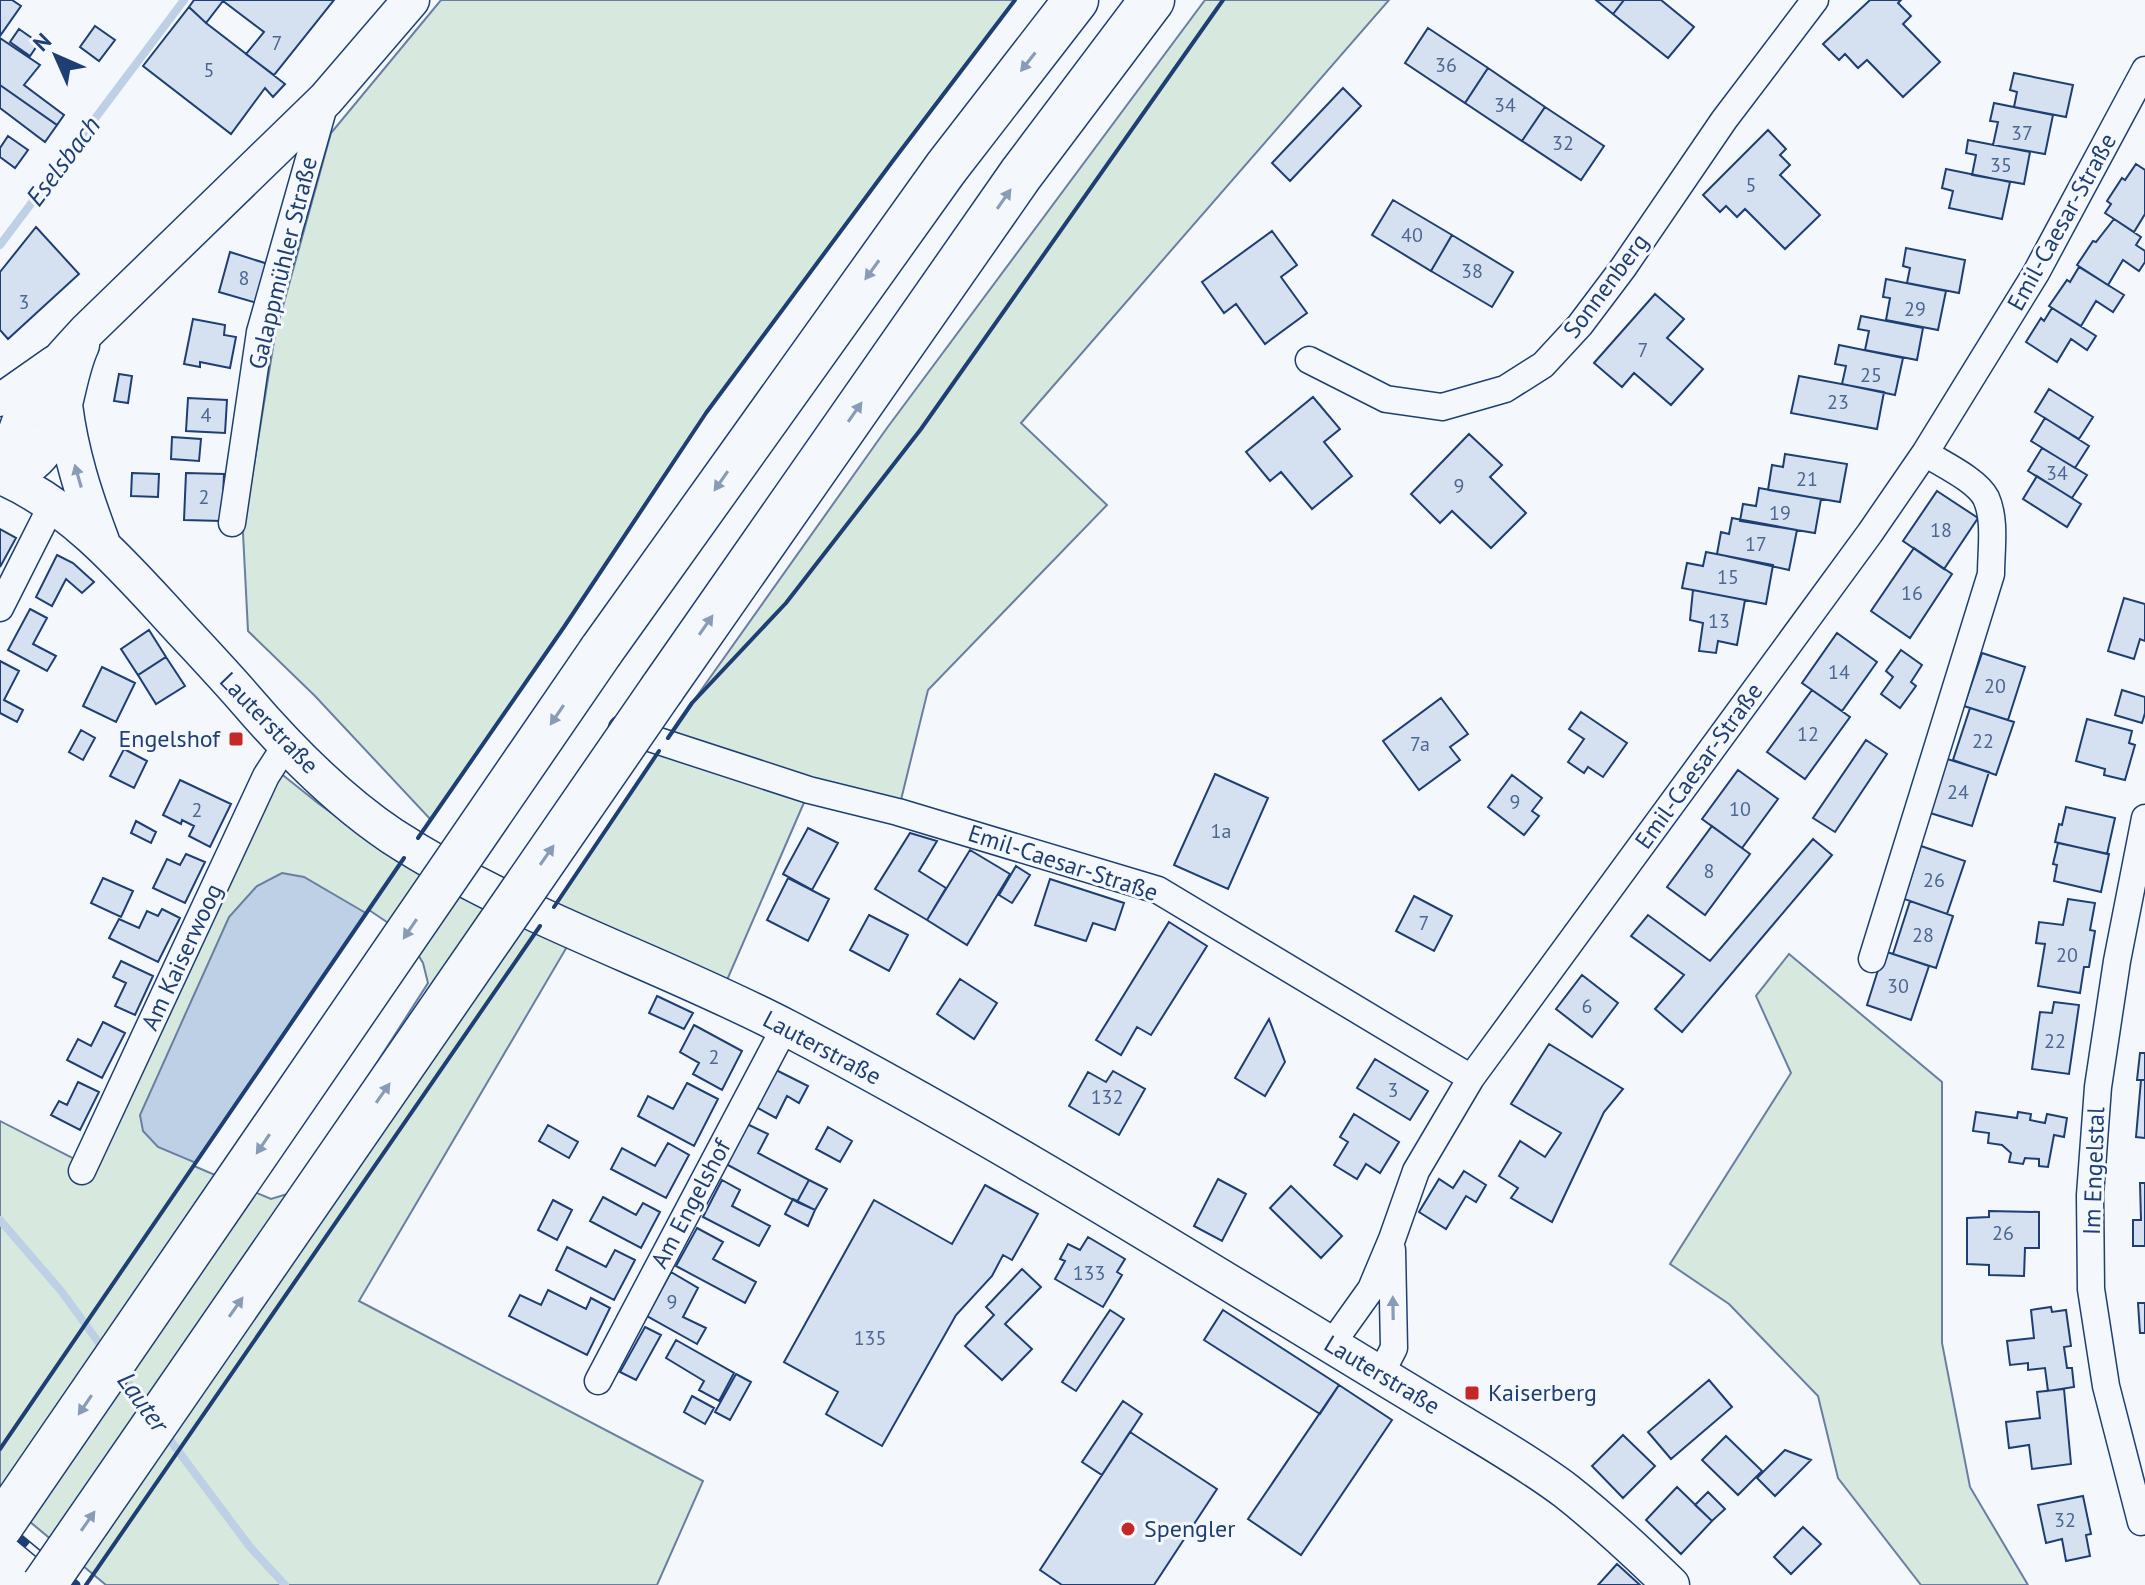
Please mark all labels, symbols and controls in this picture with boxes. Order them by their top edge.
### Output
north arrow [16,16,96,96]
text: N [27,27,57,57]
house number: 7 [272,30,282,56]
one-way arrow [1020,52,1037,72]
house number: 36 [1435,52,1457,78]
house number: 5 [204,57,214,83]
house number: 34 [1494,92,1516,118]
water label: Eselsbach [18,109,107,212]
house number: 37 [2011,120,2033,146]
street label: Emil-Caesar-Straße [2000,128,2123,316]
house number: 32 [1552,130,1574,156]
house number: 35 [1990,152,2012,178]
street label: Galappmühler Straße [241,153,324,372]
house number: 5 [1746,172,1756,198]
one-way arrow [996,188,1011,209]
house number: 40 [1401,222,1423,248]
street label: Sonnenberg [1556,227,1655,344]
house number: 38 [1461,258,1483,284]
one-way arrow [865,259,880,280]
house number: 8 [239,265,249,291]
house number: 3 [19,289,29,315]
house number: 29 [1904,296,1926,322]
house number: 7 [1638,337,1648,363]
house number: 25 [1860,362,1882,388]
house number: 23 [1827,389,1849,415]
one-way arrow [847,401,862,422]
house number: 4 [201,402,212,428]
house number: 34 [2046,460,2068,486]
one-way arrow [71,464,84,488]
house number: 21 [1796,466,1818,492]
one-way arrow [714,471,729,492]
house number: 9 [1454,473,1464,499]
house number: 2 [199,484,209,510]
house number: 19 [1769,500,1791,526]
house number: 18 [1930,517,1952,543]
house number: 17 [1745,531,1767,557]
house number: 15 [1717,564,1739,590]
house number: 16 [1901,580,1923,606]
house number: 13 [1708,608,1730,634]
one-way arrow [698,614,713,635]
house number: 14 [1828,659,1850,685]
street label: Lauterstraße [213,665,326,780]
house number: 20 [1984,673,2006,699]
street label: Emil-Caesar-Straße [1628,677,1769,855]
one-way arrow [550,704,565,726]
house number: 12 [1797,721,1819,747]
place label: Engelshof [118,723,221,754]
house number: 22 [1972,728,1994,754]
marker: Engelshof [227,730,245,748]
house number: 7a [1410,731,1430,757]
house number: 24 [1947,779,1969,805]
house number: 9 [1510,789,1520,815]
house number: 10 [1729,796,1751,822]
house number: 2 [192,797,202,823]
street label: Emil-Caesar-Straße [964,817,1162,908]
house number: 1a [1211,818,1231,844]
one-way arrow [539,845,554,866]
house number: 8 [1704,858,1714,884]
house number: 26 [1923,867,1945,893]
street label: Am Kaiserwoog [134,878,229,1035]
house number: 7 [1419,910,1429,936]
one-way arrow [403,919,418,940]
house number: 28 [1912,922,1934,948]
house number: 20 [2056,942,2078,968]
house number: 30 [1887,973,1909,999]
house number: 6 [1582,993,1592,1019]
street label: Lauterstraße [758,1003,887,1092]
house number: 22 [2044,1028,2066,1054]
house number: 2 [709,1044,719,1070]
house number: 3 [1388,1077,1398,1103]
one-way arrow [375,1082,390,1103]
house number: 132 [1091,1084,1123,1110]
street label: Im Engelstal [2076,1106,2111,1236]
one-way arrow [256,1133,271,1154]
street label: Am Engelshof [644,1133,738,1274]
house number: 26 [1992,1220,2014,1246]
house number: 133 [1073,1260,1105,1286]
house number: 9 [667,1289,677,1315]
one-way arrow [1387,1295,1400,1320]
one-way arrow [228,1296,243,1317]
house number: 135 [854,1325,886,1351]
street label: Lauterstraße [1319,1328,1446,1421]
water label: Lauter [110,1365,177,1440]
place label: Kaiserberg [1488,1377,1597,1408]
marker: Kaiserberg [1463,1384,1481,1402]
one-way arrow [77,1394,92,1415]
house number: 32 [2054,1507,2076,1533]
one-way arrow [80,1510,95,1531]
place label: Spengler [1144,1513,1235,1544]
marker: Spengler [1119,1520,1137,1538]

